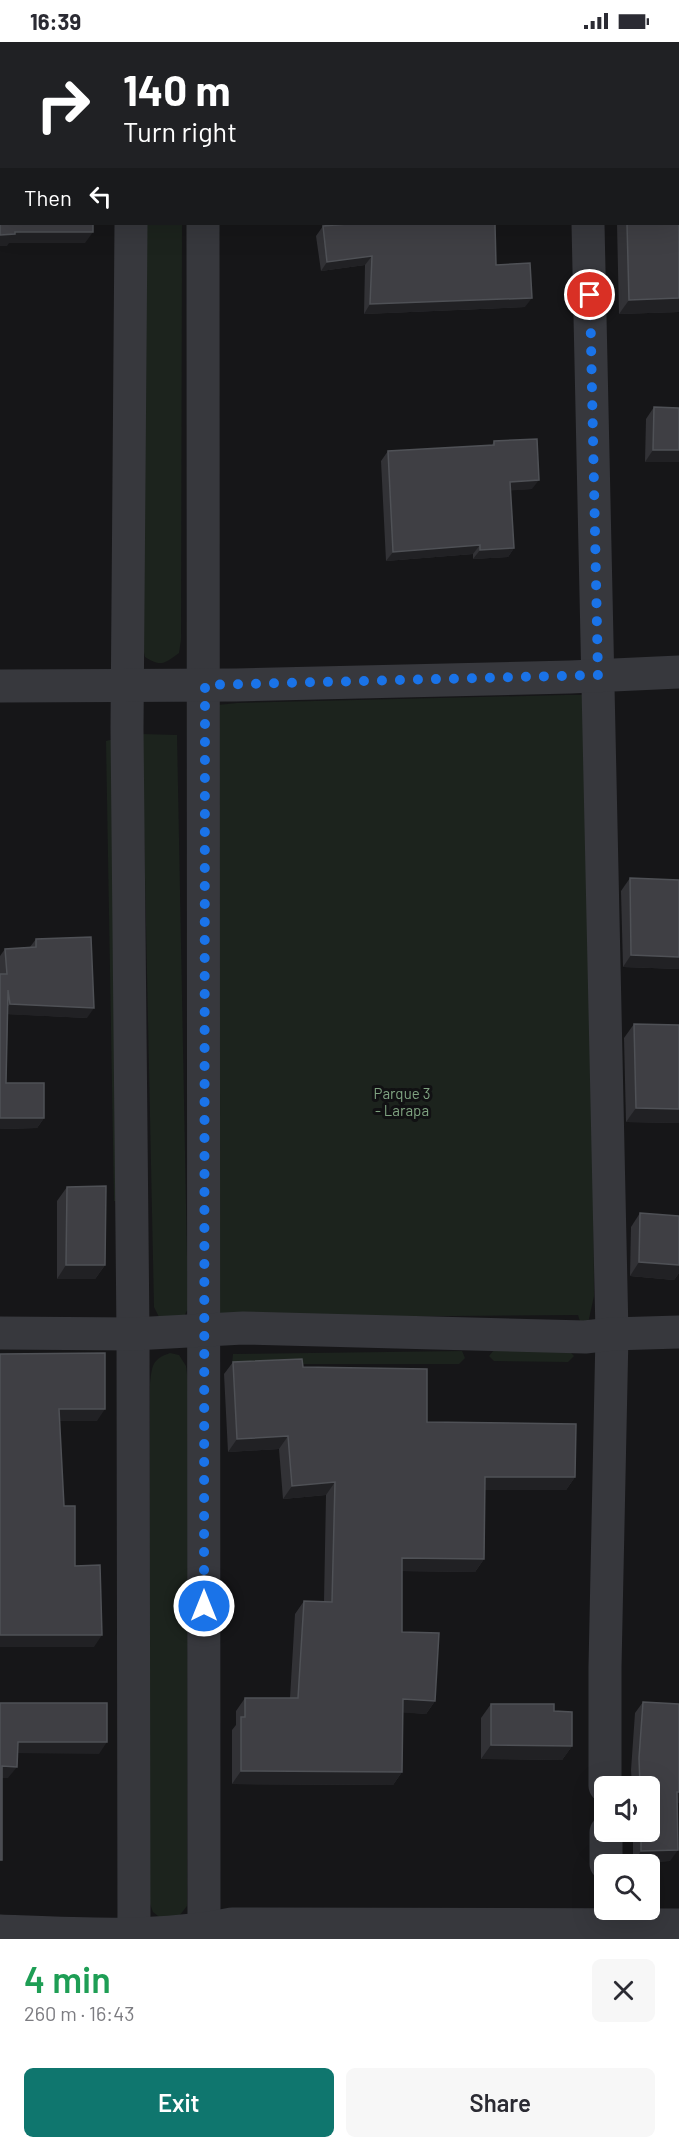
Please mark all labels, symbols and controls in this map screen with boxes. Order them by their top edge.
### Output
text: 16:39 [30,8,81,34]
text: 140 m [123,64,231,114]
icon: right [24,66,102,144]
text: Turn right [123,115,237,147]
icon: left [84,180,117,213]
text: Then [24,184,72,210]
pin [564,269,615,320]
icon: arrive [573,278,606,311]
park label: Parque 3 - Larapa [374,1084,430,1119]
position arrow [172,1574,236,1638]
map controls [594,1776,660,1920]
button: sound [594,1776,660,1842]
button: search [594,1854,660,1920]
text: 4 min [24,1957,111,2000]
button: close [592,1959,655,2022]
text: 260 m · 16:43 [24,2001,134,2025]
button: Exit [24,2068,334,2137]
button: Share [346,2068,655,2137]

